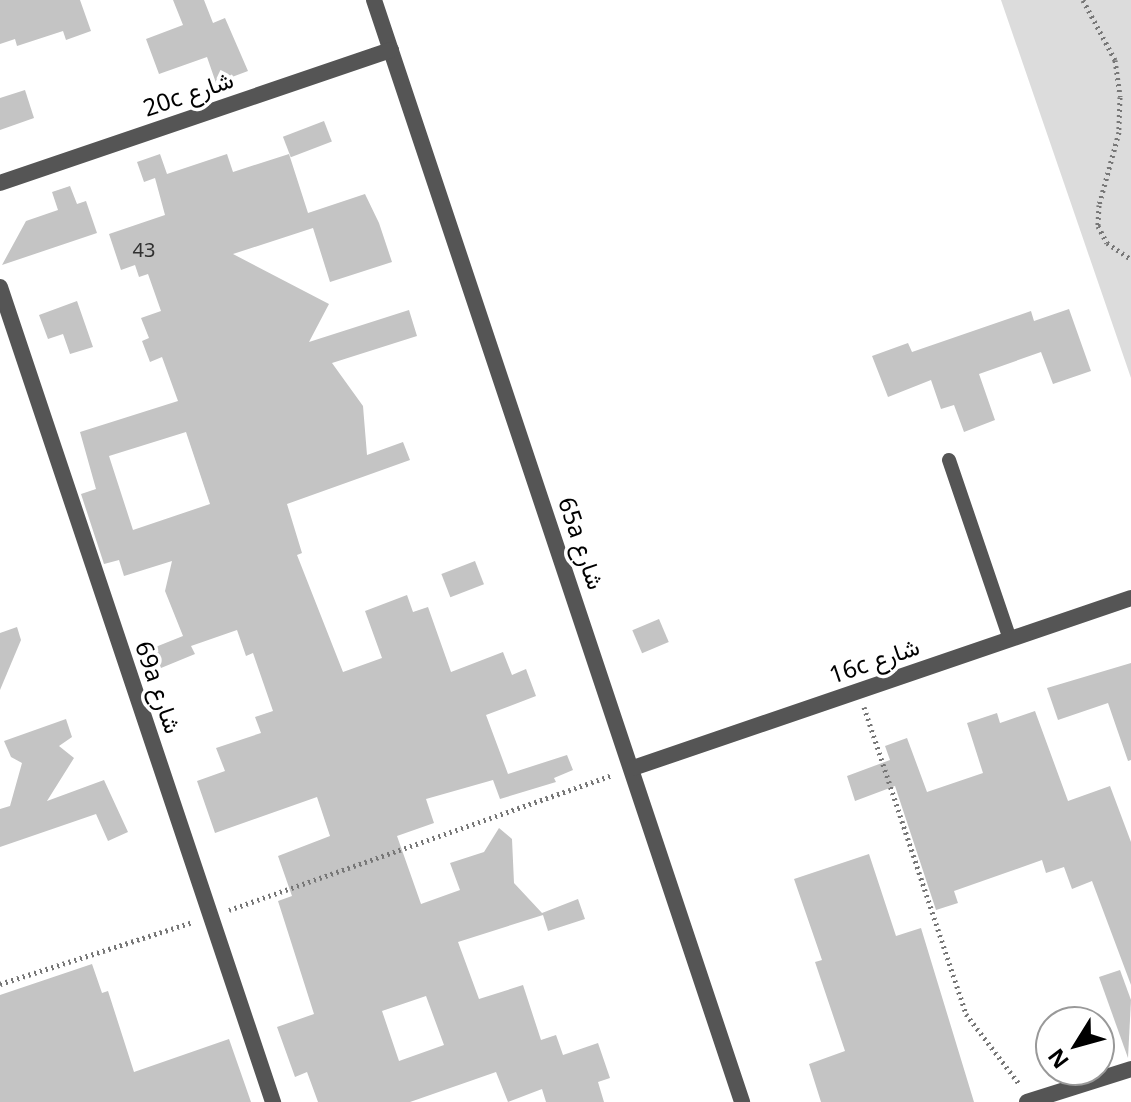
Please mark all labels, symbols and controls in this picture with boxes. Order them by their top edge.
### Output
street label: 20c شارع [139,64,237,122]
house number: 43 [133,237,155,261]
street label: 65a شارع [553,493,611,593]
street label: 16c شارع [825,631,923,689]
street label: 69a شارع [130,637,188,737]
north arrow [1035,1006,1115,1086]
text: N [1040,1043,1075,1075]

